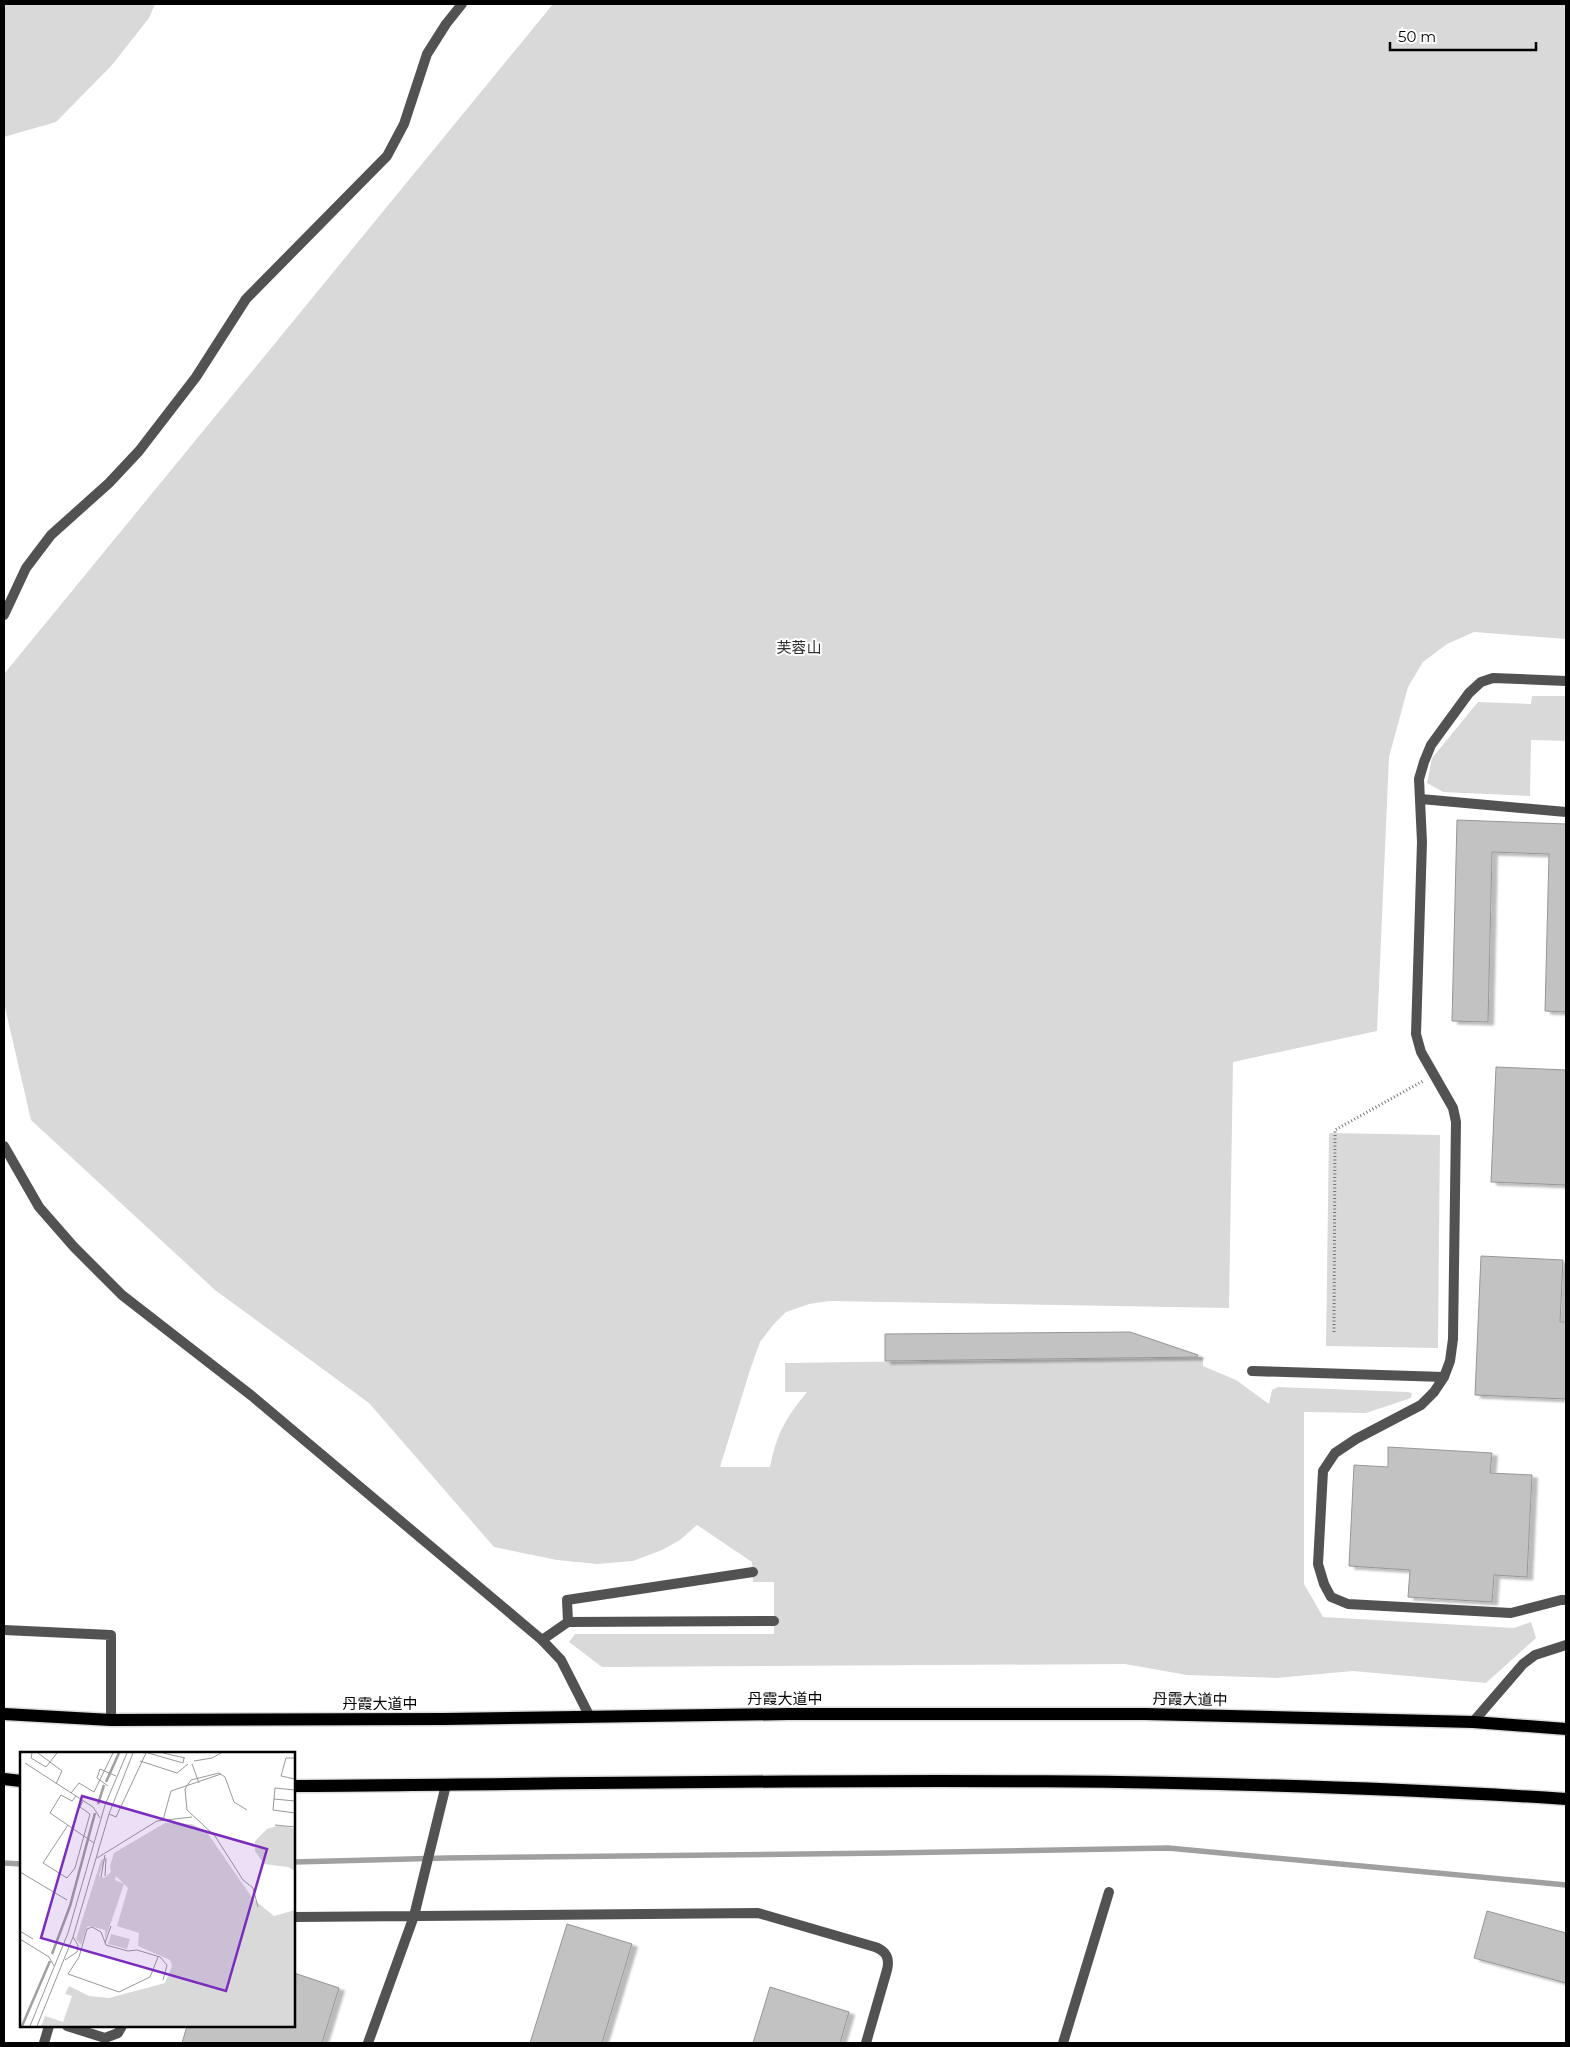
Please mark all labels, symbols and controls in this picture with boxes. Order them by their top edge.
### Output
scale bar [1390,20,1536,52]
text: 50 m [1398,27,1436,46]
park label: 芙蓉山 [776,638,822,657]
street label: 丹霞大道中 [747,1689,823,1708]
street label: 丹霞大道中 [1152,1689,1228,1709]
street label: 丹霞大道中 [342,1694,418,1713]
inset map [20,1752,295,2027]

